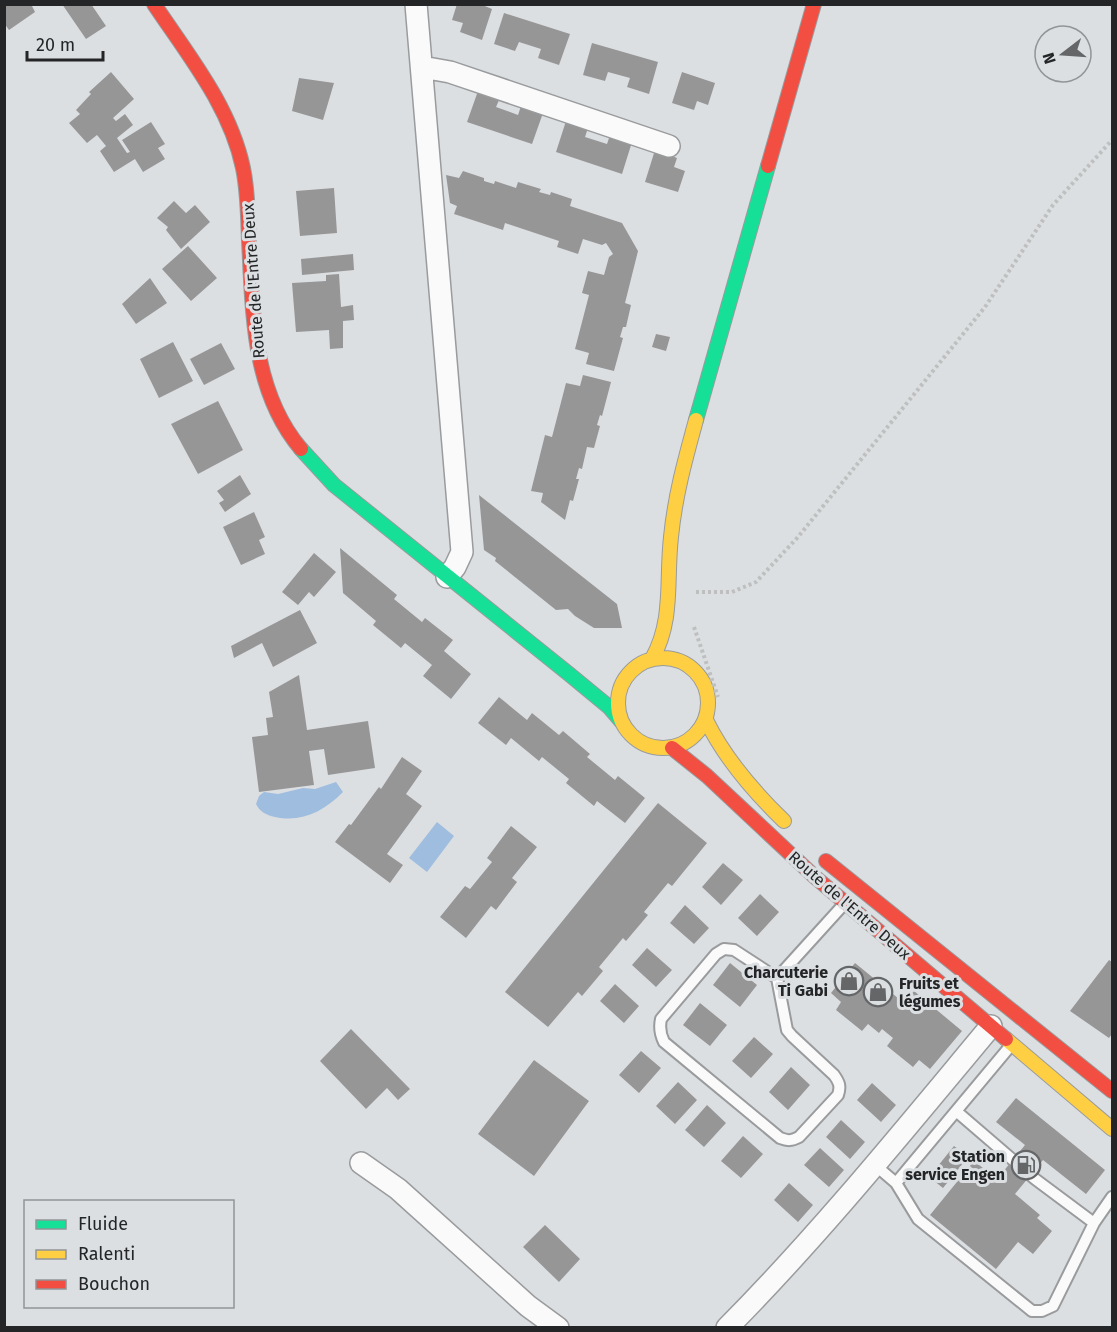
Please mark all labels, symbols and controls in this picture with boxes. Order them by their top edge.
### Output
scale bar [27,24,104,62]
north arrow [1033,24,1093,84]
text: 20 m [36,34,75,56]
text: N [1038,50,1060,66]
street label: Route de l'Entre Deux [239,203,268,359]
street label: Route de l'Entre Deux [785,847,915,964]
place label: Charcuterie Ti Gabi [744,963,828,1000]
shop icon: Charcuterie Ti Gabi [833,965,865,997]
place label: Fruits et légumes [899,974,961,1011]
shop icon: Fruits et légumes [862,976,894,1008]
place label: Station service Engen [905,1147,1005,1184]
fuel station icon: Station service Engen [1010,1149,1042,1181]
legend [24,1200,234,1308]
text: Fluide [78,1213,128,1235]
text: Ralenti [78,1243,135,1265]
text: Bouchon [78,1273,150,1295]

